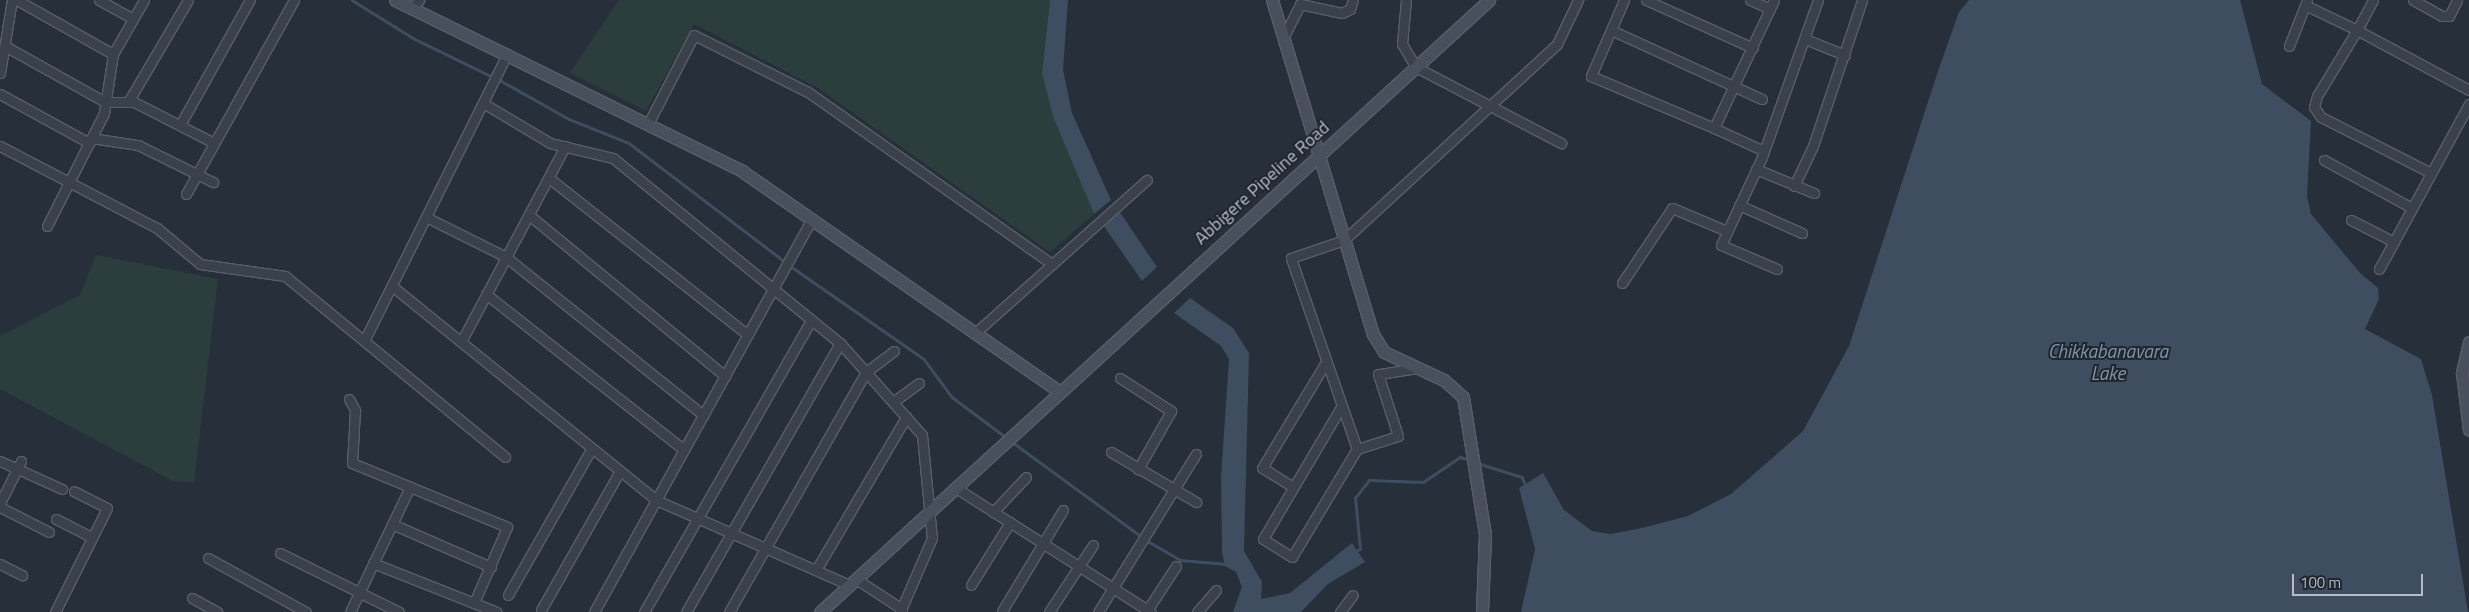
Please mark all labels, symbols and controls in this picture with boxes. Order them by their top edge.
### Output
street label: Abbigere Pipeline Road [1190,117,1334,249]
water label: Chikkabanavara Lake [2048,340,2168,384]
scale bar [2294,564,2425,596]
text: 100 m [2300,571,2341,594]

